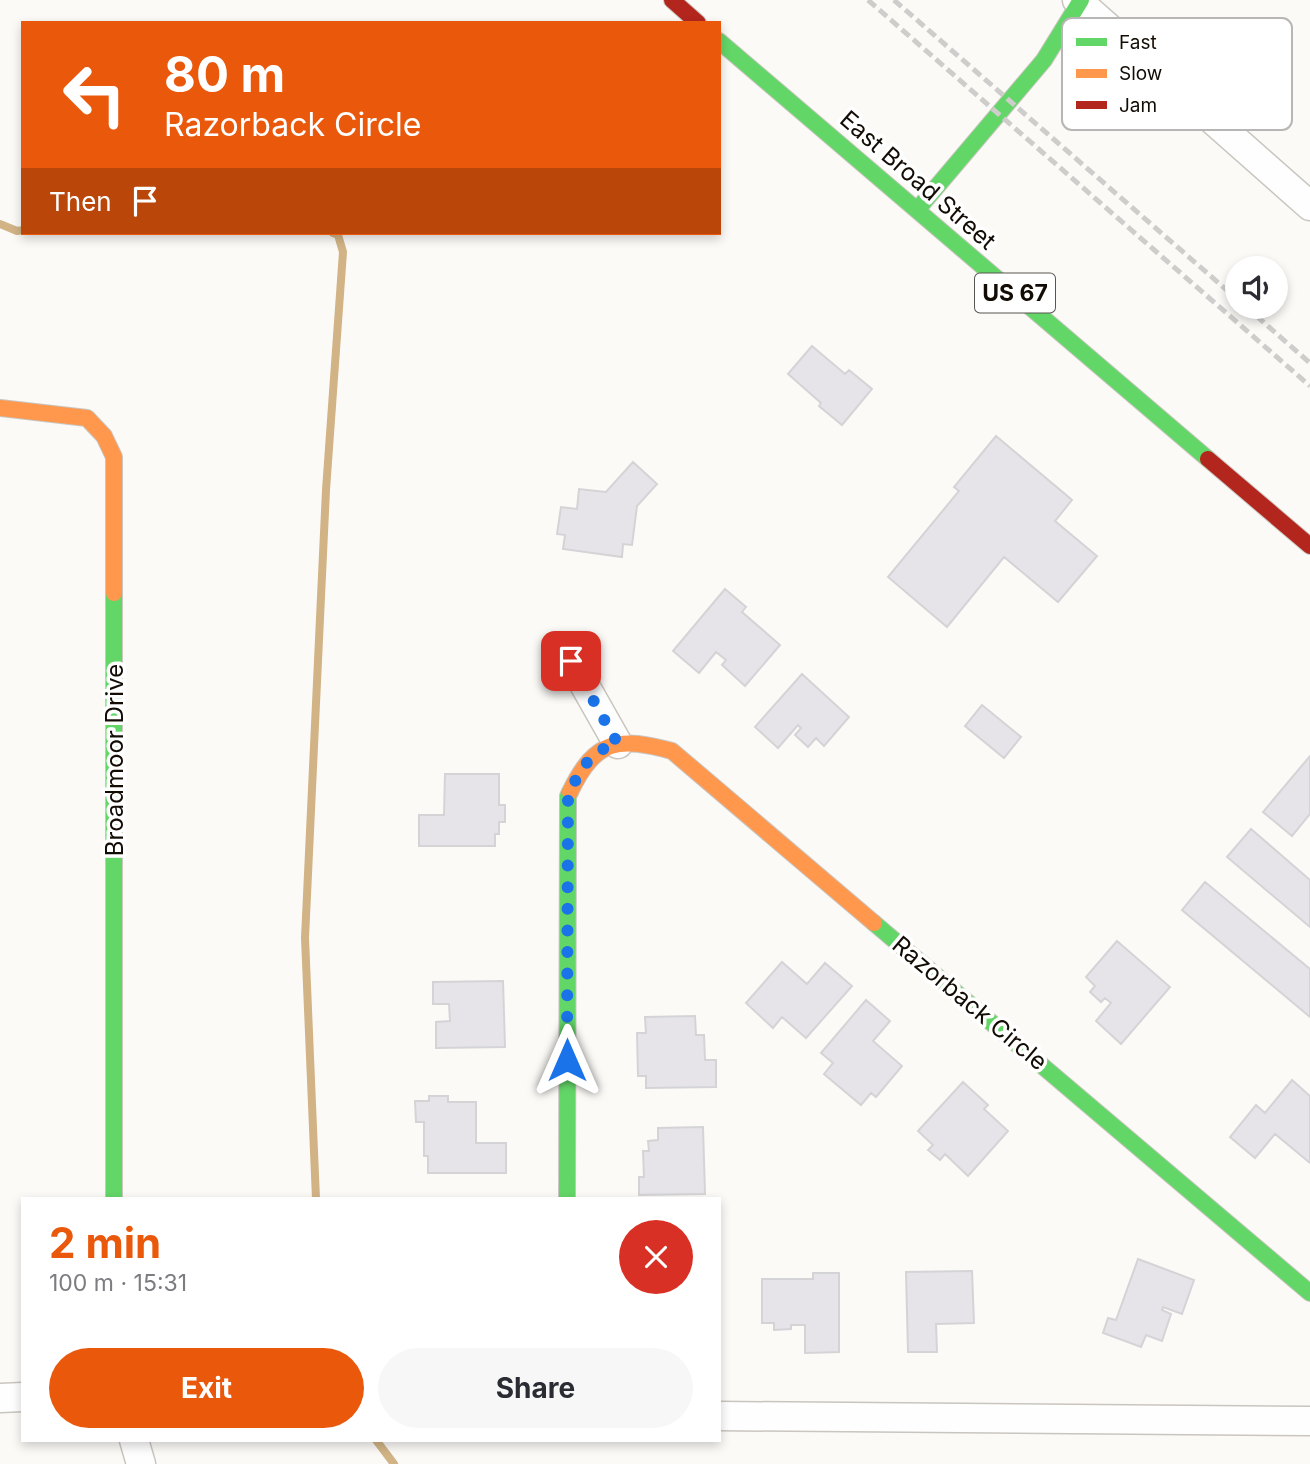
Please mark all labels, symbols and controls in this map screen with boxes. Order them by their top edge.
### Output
legend [1062,18,1292,130]
text: Fast [1119,31,1157,54]
text: 80 m [164,45,285,104]
icon: left [49,49,140,140]
text: Slow [1119,62,1162,85]
text: Jam [1119,94,1157,117]
text: Razorback Circle [164,105,421,144]
street label: East Broad Street [834,105,1002,256]
icon: arrive [126,182,164,220]
text: Then [49,186,112,217]
map controls [1225,256,1288,319]
button: sound [1225,256,1288,319]
road number: US 67 [975,274,1055,312]
pin [541,631,601,691]
icon: arrive [552,642,590,680]
street label: Broadmoor Drive [100,664,129,856]
street label: Razorback Circle [887,930,1053,1076]
position arrow [530,1023,604,1097]
text: 2 min [49,1217,161,1268]
button: close [619,1220,693,1294]
text: 100 m · 15:31 [49,1269,187,1297]
button: Exit [49,1348,364,1428]
button: Share [378,1348,693,1428]

